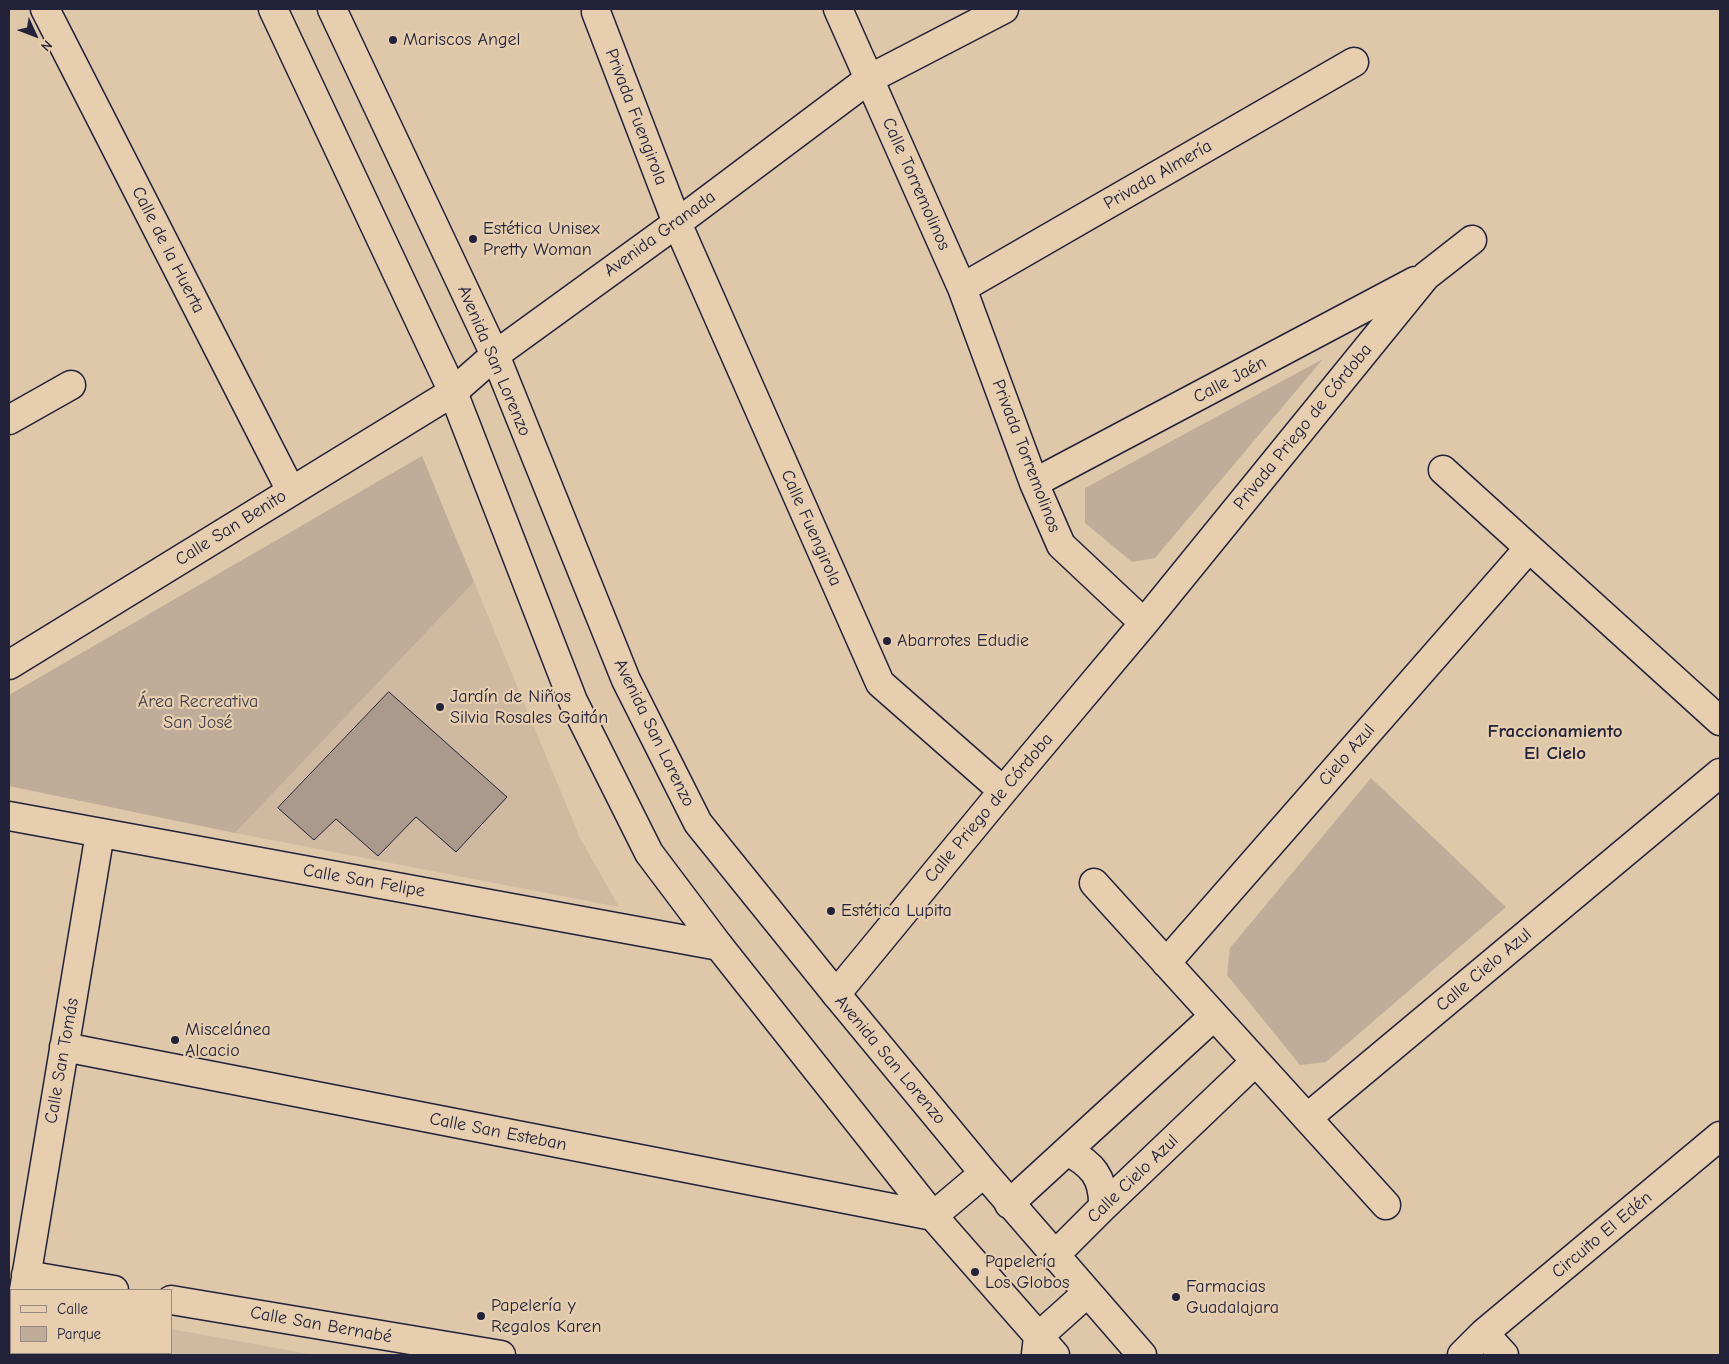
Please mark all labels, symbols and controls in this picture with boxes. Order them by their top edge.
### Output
north arrow [10,10,60,60]
place label: Mariscos Angel [403,29,521,51]
marker: Mariscos Angel [387,34,399,46]
text: N [37,36,56,55]
street label: Privada Fuengirola [600,46,672,188]
street label: Calle Torremolinos [877,114,955,254]
street label: Privada Almería [1100,135,1216,215]
street label: Calle de la Huerta [127,183,209,317]
street label: Avenida Granada [600,186,720,282]
place label: Estética Unisex Pretty Woman [483,218,600,260]
marker: Estética Unisex Pretty Woman [467,233,479,245]
street label: Avenida San Lorenzo [452,282,536,440]
street label: Privada Priego de Córdoba [1229,339,1377,515]
street label: Calle Jaén [1190,352,1270,408]
street label: Privada Torremolinos [987,376,1065,536]
street label: Calle Fuengirola [776,466,846,590]
street label: Calle San Benito [172,485,290,571]
place label: Abarrotes Edudie [897,630,1029,652]
marker: Abarrotes Edudie [881,635,893,647]
street label: Avenida San Lorenzo [609,656,699,810]
place label: Jardín de Niños Silvia Rosales Gaitán [450,686,608,729]
park label: Área Recreativa San José [138,691,258,734]
marker: Jardín de Niños Silvia Rosales Gaitán [434,701,446,713]
street label: Cielo Azul [1314,720,1380,790]
district label: Fraccionamiento El Cielo [1487,721,1623,765]
street label: Calle Priego de Córdoba [920,729,1058,887]
street label: Calle San Felipe [301,860,427,902]
place label: Estética Lupita [841,900,952,922]
marker: Estética Lupita [825,905,837,917]
street label: Calle Cielo Azul [1432,924,1536,1016]
street label: Avenida San Lorenzo [830,991,950,1129]
street label: Calle San Tomás [40,996,84,1126]
place label: Miscelánea Alcacio [185,1019,271,1062]
marker: Miscelánea Alcacio [169,1034,181,1046]
street label: Calle San Esteban [428,1108,568,1156]
street label: Calle Cielo Azul [1083,1130,1183,1228]
street label: Circuito El Edén [1548,1187,1656,1283]
place label: Papelería Los Globos [985,1251,1069,1294]
marker: Papelería Los Globos [969,1266,981,1278]
place label: Farmacias Guadalajara [1186,1276,1279,1318]
legend [10,1289,172,1354]
marker: Farmacias Guadalajara [1170,1291,1182,1303]
place label: Papelería y Regalos Karen [491,1295,601,1338]
text: Calle [57,1300,88,1318]
street label: Calle San Bernabé [248,1302,394,1348]
marker: Papelería y Regalos Karen [475,1310,487,1322]
text: Parque [57,1325,101,1343]

